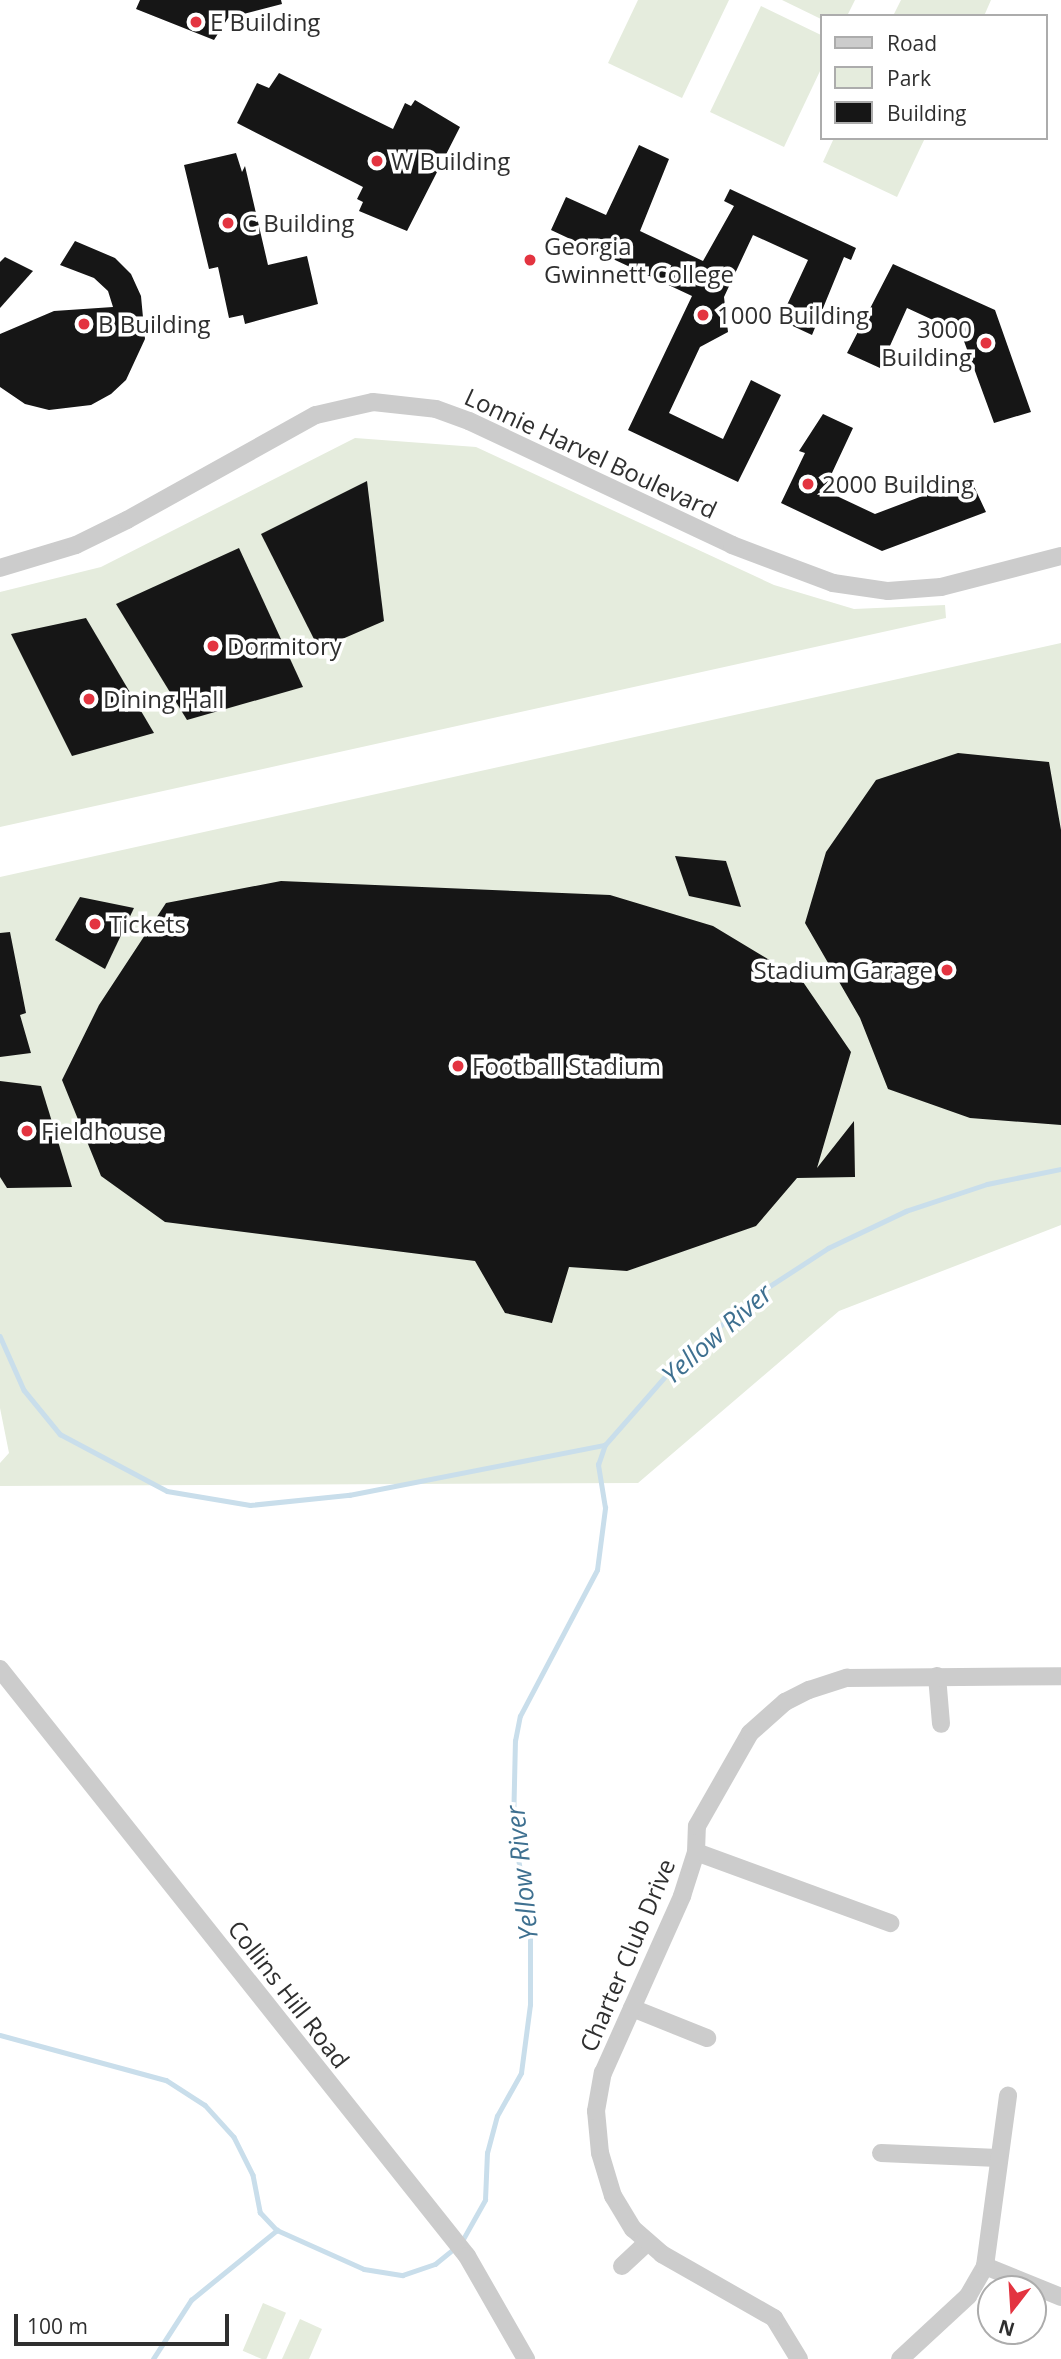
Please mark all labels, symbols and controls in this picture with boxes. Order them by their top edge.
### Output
place label: E Building [210,8,320,36]
marker: E Building [188,14,204,30]
legend [820,14,1047,140]
text: Road [887,29,937,57]
text: Park [887,64,931,92]
text: Building [887,99,966,127]
place label: W Building [391,147,510,175]
marker: W Building [369,153,385,169]
place label: C Building [242,209,354,237]
marker: C Building [220,215,236,231]
place label: Georgia Gwinnett College [544,232,734,288]
marker: Georgia Gwinnett College [522,252,538,268]
place label: 1000 Building [717,301,869,329]
marker: 1000 Building [695,307,711,323]
place label: B Building [98,310,211,338]
place label: 3000 Building [881,315,972,371]
marker: B Building [76,316,92,332]
marker: 3000 Building [978,335,994,351]
street label: Lonnie Harvel Boulevard [460,382,722,524]
place label: 2000 Building [822,470,974,498]
marker: 2000 Building [800,476,816,492]
place label: Dormitory [227,632,342,660]
marker: Dormitory [205,638,221,654]
place label: Dining Hall [103,685,224,713]
marker: Dining Hall [81,691,97,707]
place label: Tickets [109,910,186,938]
marker: Tickets [87,916,103,932]
place label: Stadium Garage [754,956,933,984]
marker: Stadium Garage [939,962,955,978]
place label: Football Stadium [472,1052,661,1080]
marker: Football Stadium [450,1058,466,1074]
place label: Fieldhouse [41,1117,162,1145]
marker: Fieldhouse [19,1123,35,1139]
water label: Yellow River [656,1278,778,1390]
water label: Yellow River [499,1804,545,1942]
street label: Charter Club Drive [573,1854,681,2056]
street label: Collins Hill Road [222,1914,356,2074]
north arrow [977,2275,1047,2345]
scale bar [18,2300,233,2344]
text: 100 m [27,2312,88,2340]
text: N [995,2313,1018,2343]

